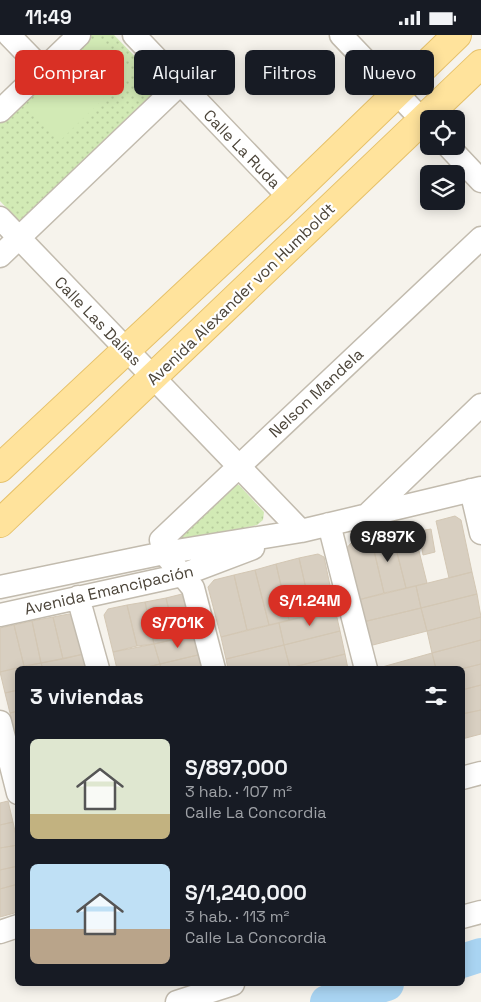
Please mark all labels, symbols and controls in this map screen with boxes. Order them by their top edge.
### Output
text: 11:49 [25,5,72,30]
chip: Comprar [15,50,124,95]
chip: Alquilar [134,50,235,95]
chip: Filtros [245,50,335,95]
chip: Nuevo [345,50,434,95]
street label: Calle La Ruda [199,105,285,193]
map controls [420,110,465,210]
button: locate [420,110,465,155]
button: layers [420,165,465,210]
street label: Avenida Alexander von Humboldt [142,198,340,390]
street label: Calle Las Dalias [50,272,146,370]
street label: Nelson Mandela [264,344,368,442]
pin: S/897K [347,521,429,563]
text: S/897K [361,526,415,547]
street label: Avenida Emancipación [23,560,195,620]
pin: S/1.24M [264,585,356,627]
text: S/1.24M [279,590,341,611]
pin: S/701K [137,607,219,649]
text: S/701K [152,612,204,633]
icon: filters [422,682,450,710]
text: 3 viviendas [30,683,144,710]
text: S/897,000 [185,754,288,781]
icon: home [70,759,130,819]
text: 3 hab. · 107 m² [185,781,292,802]
text: Calle La Concordia [185,802,327,823]
text: S/1,240,000 [185,879,307,906]
icon: home [70,884,130,944]
text: 3 hab. · 113 m² [185,906,289,927]
text: Calle La Concordia [185,927,327,948]

